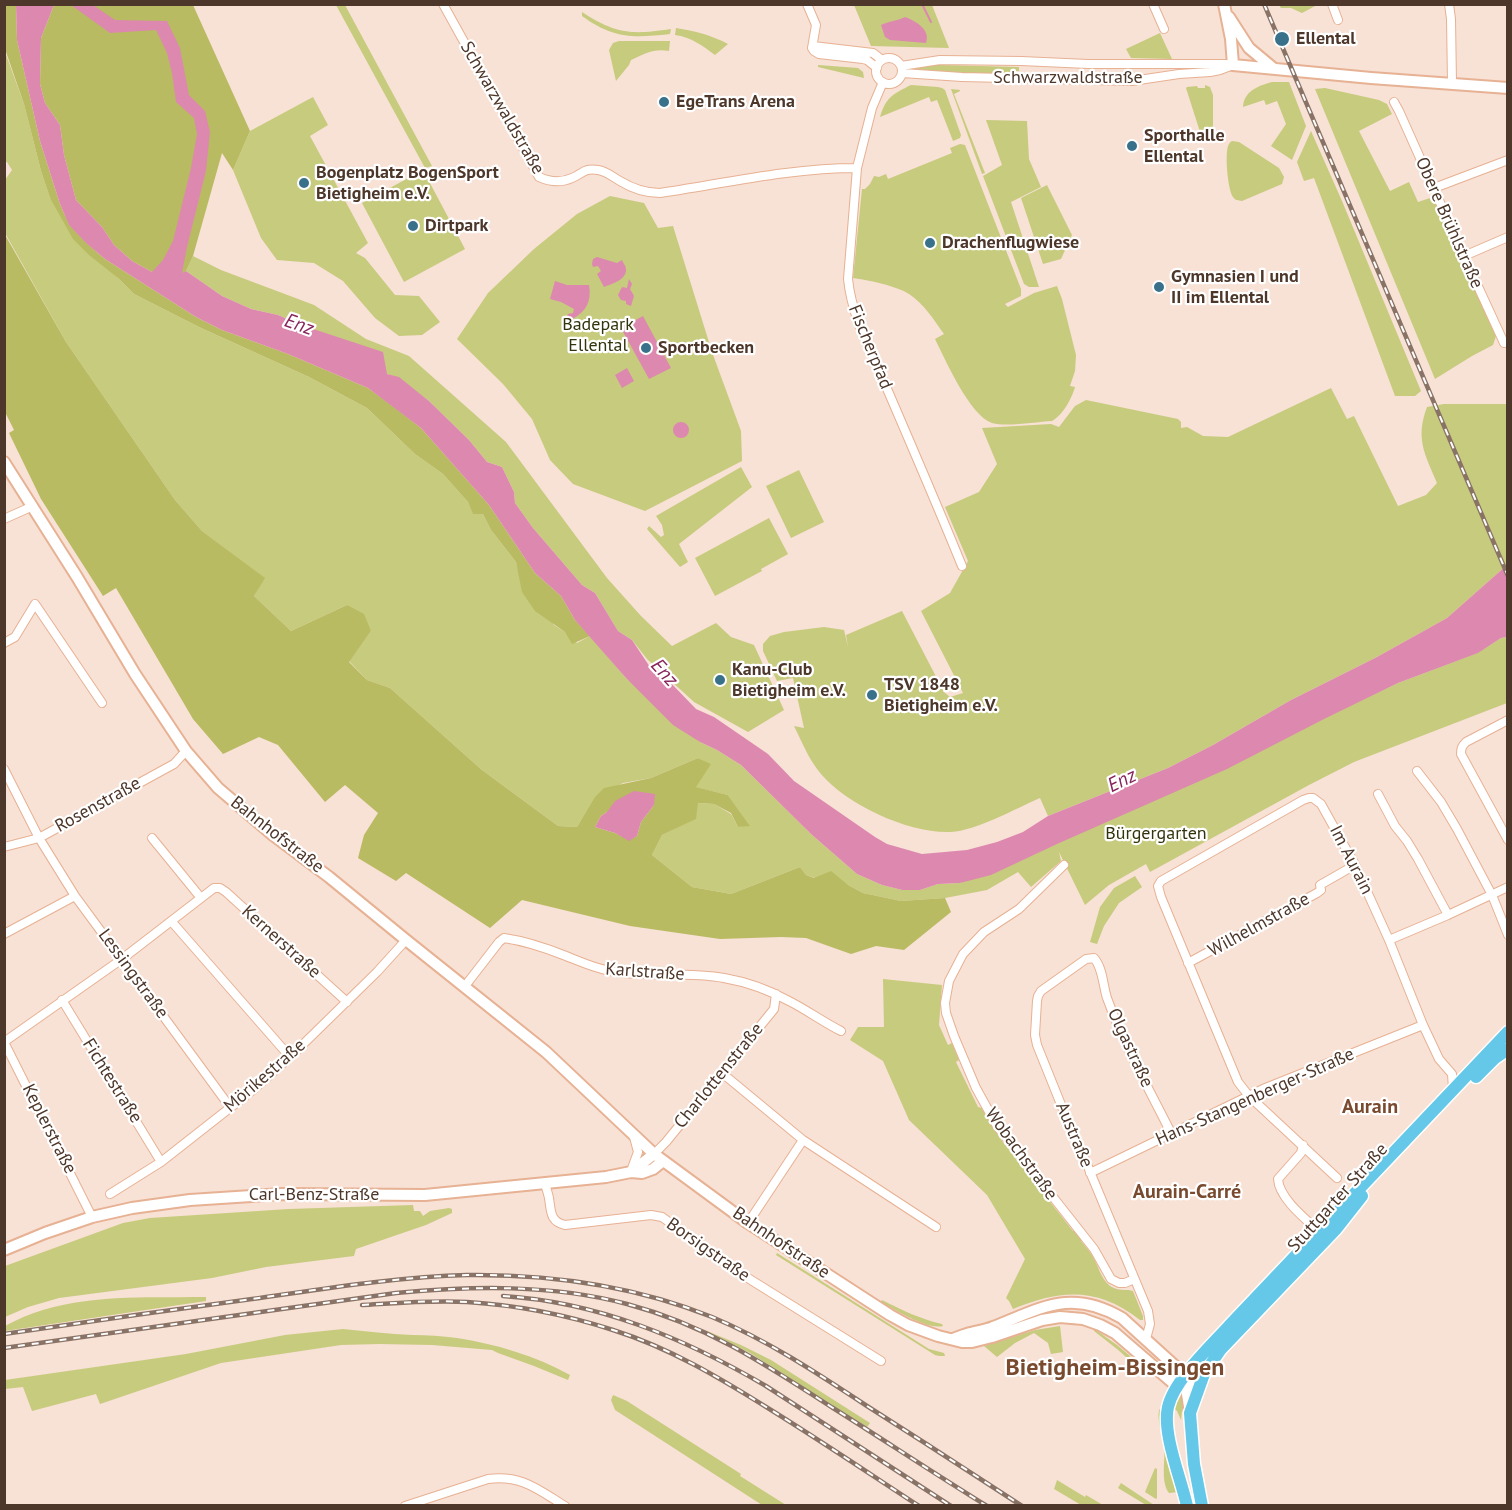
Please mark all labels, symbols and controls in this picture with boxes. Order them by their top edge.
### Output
place label: Ellental [1296,28,1355,50]
marker: Ellental [1273,30,1291,48]
street label: Schwarzwaldstraße [455,38,549,178]
street label: Schwarzwaldstraße [993,67,1143,89]
place label: EgeTrans Arena [676,91,795,113]
marker: EgeTrans Arena [657,95,671,109]
place label: Sporthalle Ellental [1144,125,1225,168]
marker: Sporthalle Ellental [1125,139,1139,153]
street label: Obere Brühlstraße [1410,154,1488,292]
place label: Bogenplatz BogenSport Bietigheim e.V. [316,162,499,204]
marker: Bogenplatz BogenSport Bietigheim e.V. [297,176,311,190]
place label: Dirtpark [425,215,488,237]
marker: Dirtpark [406,219,420,233]
place label: Drachenflugwiese [942,232,1079,254]
marker: Drachenflugwiese [923,236,937,250]
place label: Gymnasien I und II im Ellental [1171,266,1299,308]
marker: Gymnasien I und II im Ellental [1152,280,1166,294]
street label: Fischerpfad [843,302,897,392]
water label: Enz [281,309,317,341]
park label: Badepark Ellental [562,314,634,356]
place label: Sportbecken [658,337,754,359]
marker: Sportbecken [639,341,653,355]
water label: Enz [645,654,683,692]
place label: Kanu-Club Bietigheim e.V. [732,659,846,702]
marker: Kanu-Club Bietigheim e.V. [713,673,727,687]
place label: TSV 1848 Bietigheim e.V. [884,674,998,716]
marker: TSV 1848 Bietigheim e.V. [865,688,879,702]
water label: Enz [1104,764,1140,798]
street label: Rosenstraße [51,773,145,837]
street label: Bahnhofstraße [226,792,328,878]
street label: Im Aurain [1324,822,1378,898]
park label: Bürgergarten [1105,823,1207,845]
street label: Wilhelmstraße [1205,888,1313,962]
street label: Kernerstraße [237,901,325,983]
street label: Lessingstraße [93,925,173,1023]
street label: Karlstraße [605,958,685,986]
street label: Olgastraße [1102,1005,1158,1091]
street label: Charlottenstraße [670,1019,768,1133]
street label: Fichtestraße [77,1035,147,1127]
street label: Mörikestraße [220,1035,310,1117]
street label: Hans-Stangenberger-Straße [1152,1043,1358,1151]
street label: Keplerstraße [17,1080,81,1178]
district label: Aurain [1342,1095,1398,1119]
street label: Austraße [1051,1099,1097,1171]
street label: Wobachstraße [980,1104,1062,1204]
street label: Stuttgarter Straße [1283,1139,1393,1257]
district label: Aurain-Carré [1133,1180,1241,1204]
street label: Carl-Benz-Straße [249,1184,379,1206]
street label: Bahnhofstraße [728,1203,834,1283]
street label: Borsigstraße [662,1213,754,1287]
district label: Bietigheim-Bissingen [1006,1354,1224,1382]

